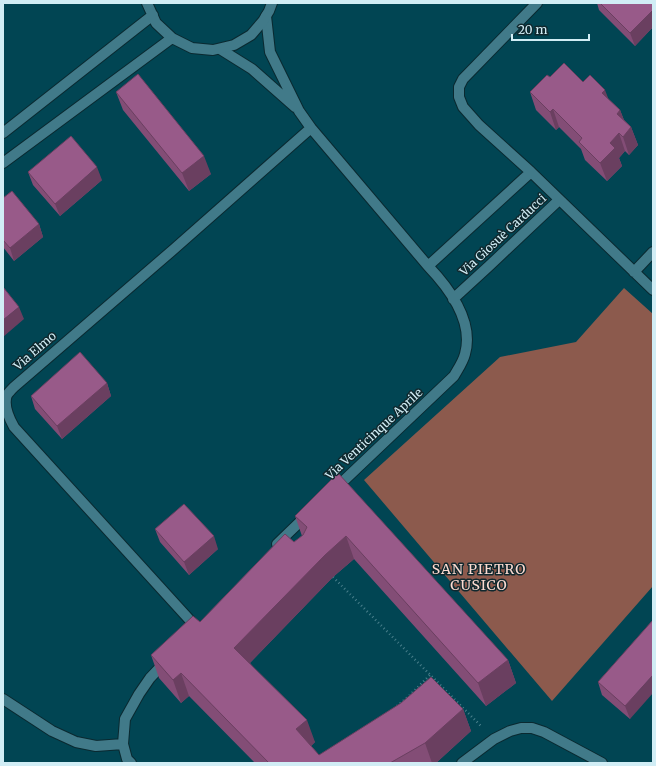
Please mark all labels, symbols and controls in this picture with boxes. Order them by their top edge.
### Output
scale bar [512,16,589,42]
text: 20 m [518,22,547,37]
street label: Via Giosuè Carducci [456,191,549,279]
street label: Via Elmo [10,328,59,374]
street label: Via Venticinque Aprile [321,385,425,483]
district label: SAN PIETRO CUSICO [432,560,526,594]

